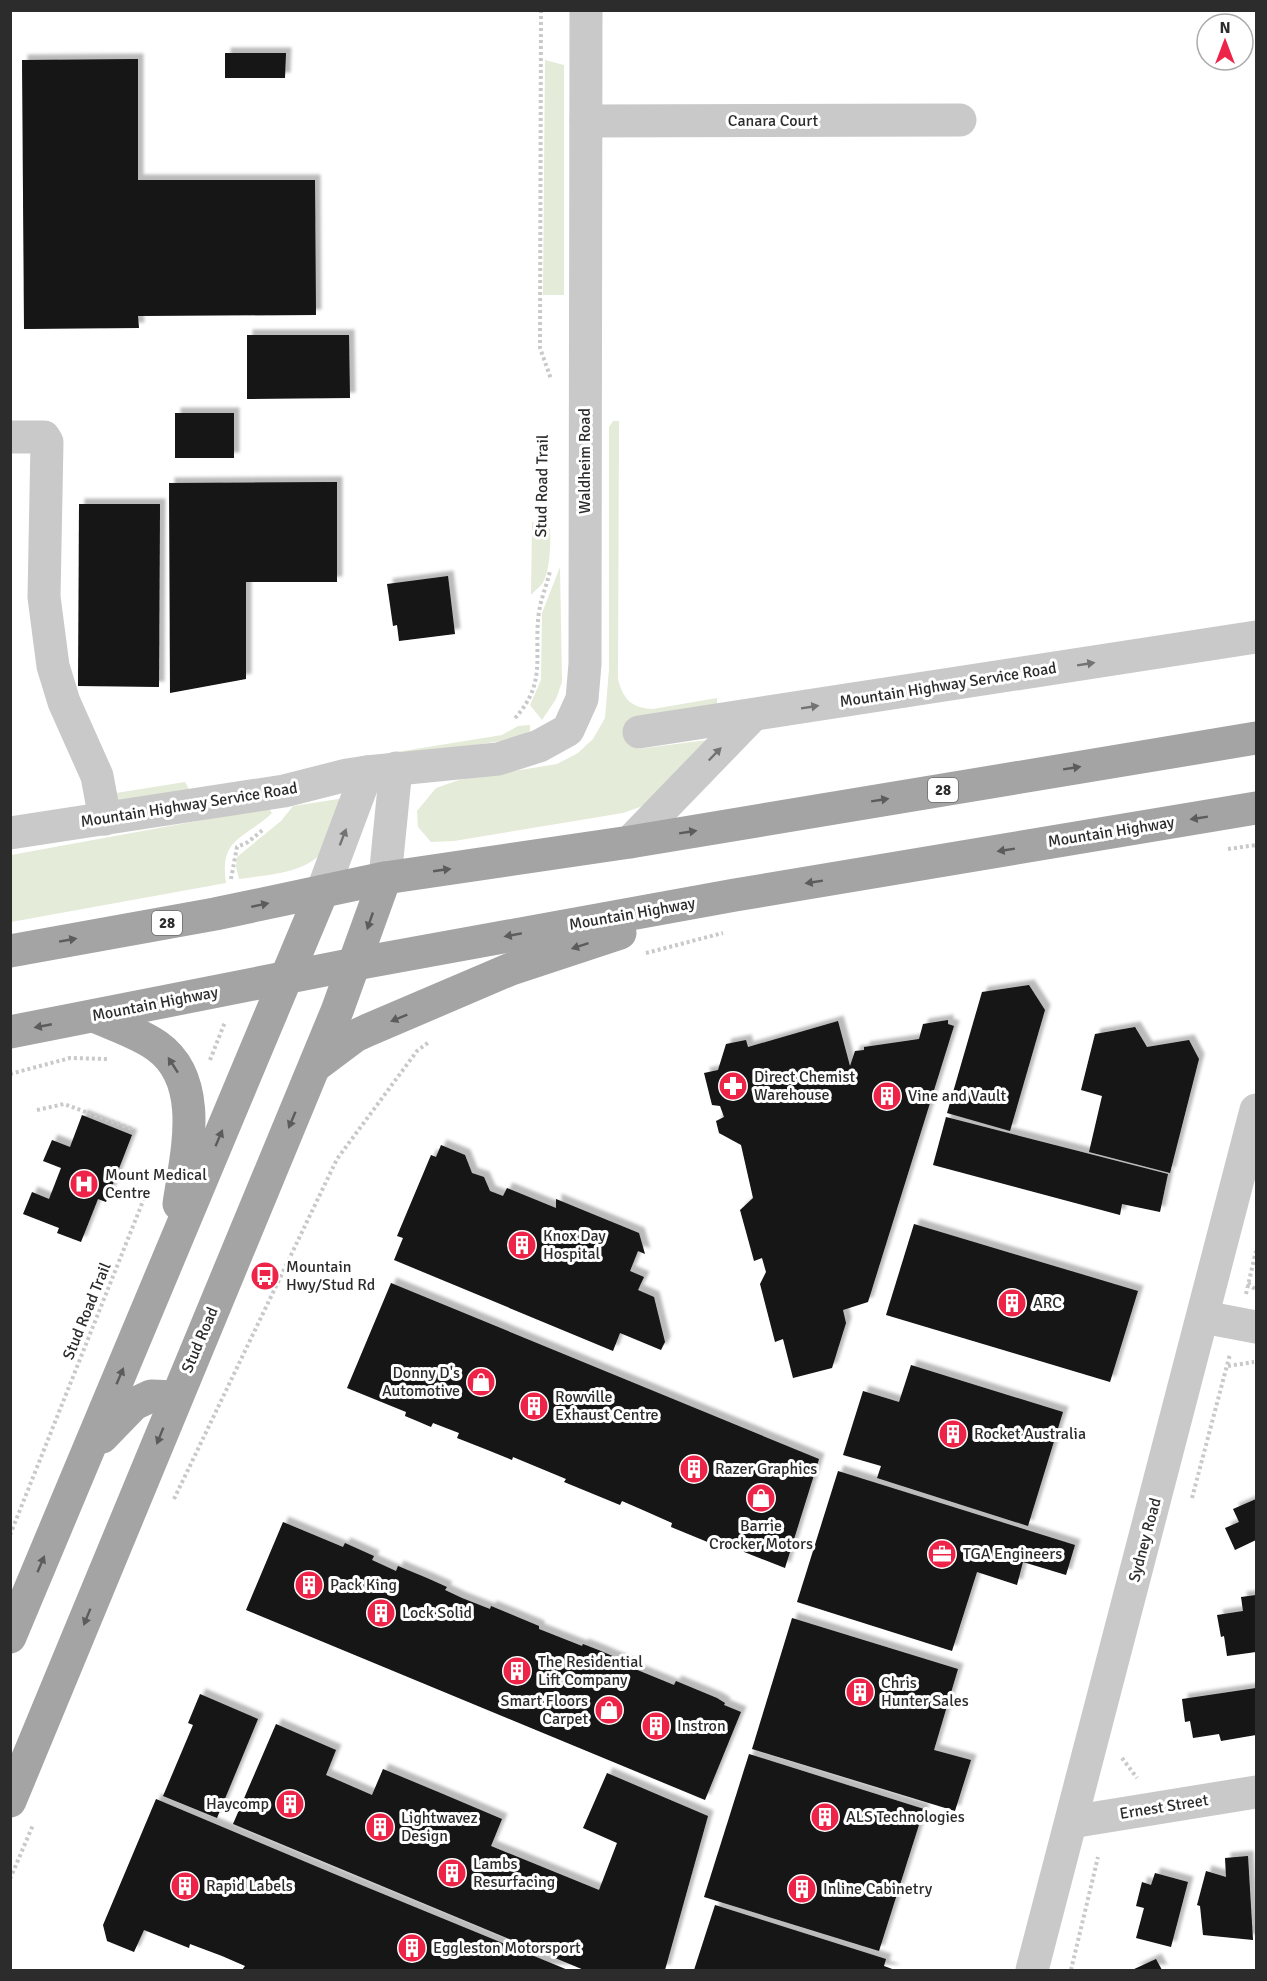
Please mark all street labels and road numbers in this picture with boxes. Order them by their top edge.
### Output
street label: Canara Court [728,111,819,131]
street label: Waldheim Road [575,408,595,514]
street label: Stud Road Trail [531,434,553,538]
street label: Mountain Highway Service Road [838,658,1058,712]
street label: Mountain Highway Service Road [79,778,299,832]
road number: 28 [928,778,958,802]
street label: Mountain Highway [1046,812,1176,852]
street label: Mountain Highway [567,893,697,935]
road number: 28 [152,911,182,935]
street label: Mountain Highway [90,982,220,1026]
street label: Stud Road Trail [58,1259,116,1363]
street label: Stud Road [177,1304,223,1376]
street label: Sydney Road [1124,1496,1166,1584]
street label: Ernest Street [1118,1790,1210,1824]

